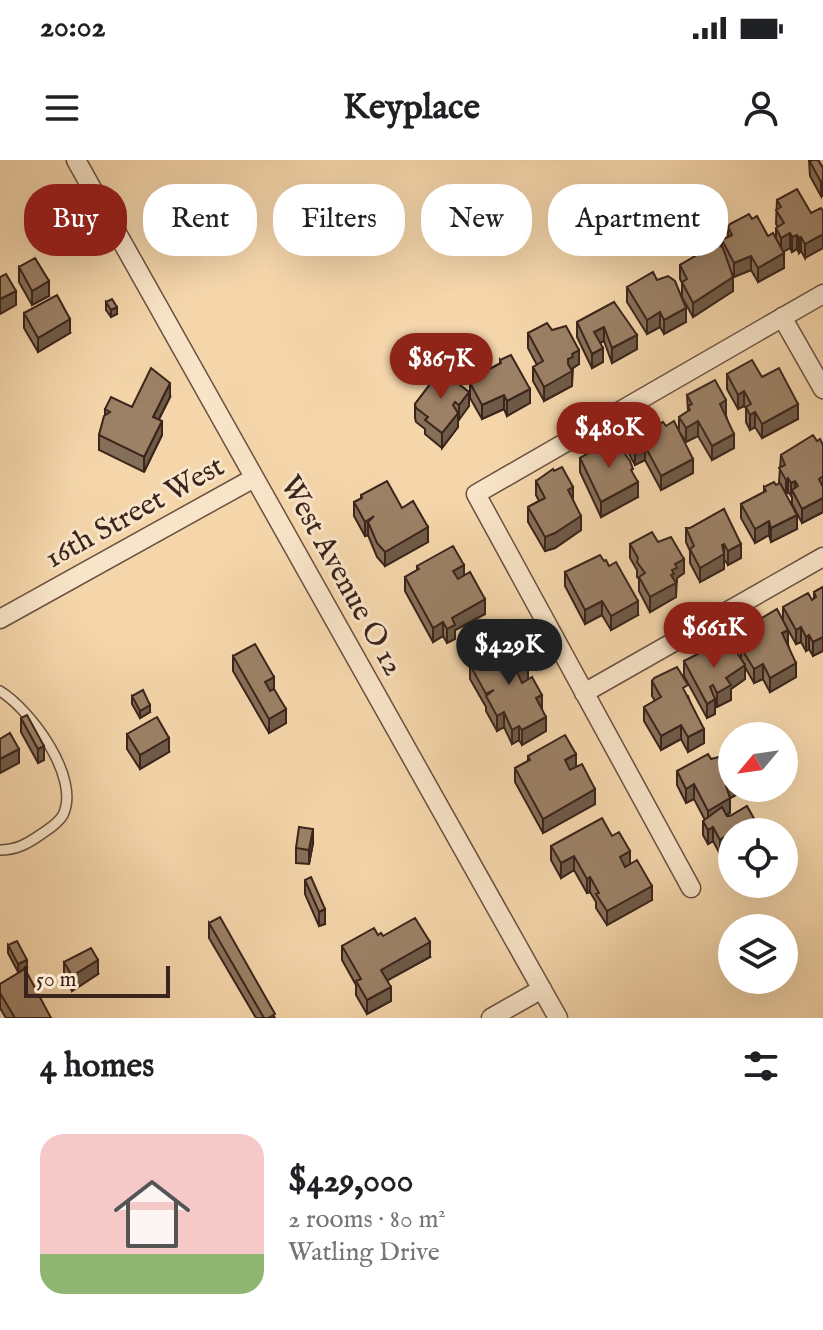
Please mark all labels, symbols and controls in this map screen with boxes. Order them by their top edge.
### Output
text: 20:02 [40,9,106,47]
text: Keyplace [343,85,480,131]
icon: menu [40,86,84,130]
icon: person [739,86,783,130]
chip: Buy [24,184,127,256]
chip: Rent [143,184,257,256]
chip: Filters [273,184,405,256]
chip: New [421,184,532,256]
chip: Apartment [548,184,728,256]
pin: $867K [385,333,497,401]
text: $867K [408,342,474,375]
pin: $480K [553,402,665,470]
text: $480K [575,411,643,444]
street label: 16th Street West [39,448,231,578]
street label: West Avenue O 12 [270,469,412,683]
pin: $661K [658,602,770,670]
text: $661K [682,611,746,644]
pin: $429K [453,619,565,687]
text: $429K [474,628,544,661]
north arrow [718,722,798,802]
map controls [718,722,798,994]
button: locate [718,818,798,898]
button: layers [718,914,798,994]
scale bar [24,962,170,998]
text: 50 m [36,966,77,994]
icon: filters [739,1044,783,1088]
text: 4 homes [40,1045,154,1088]
text: $429,000 [288,1160,413,1203]
icon: home [104,1166,200,1262]
text: 2 rooms · 80 m² [288,1203,446,1236]
text: Watling Drive [288,1236,440,1269]

